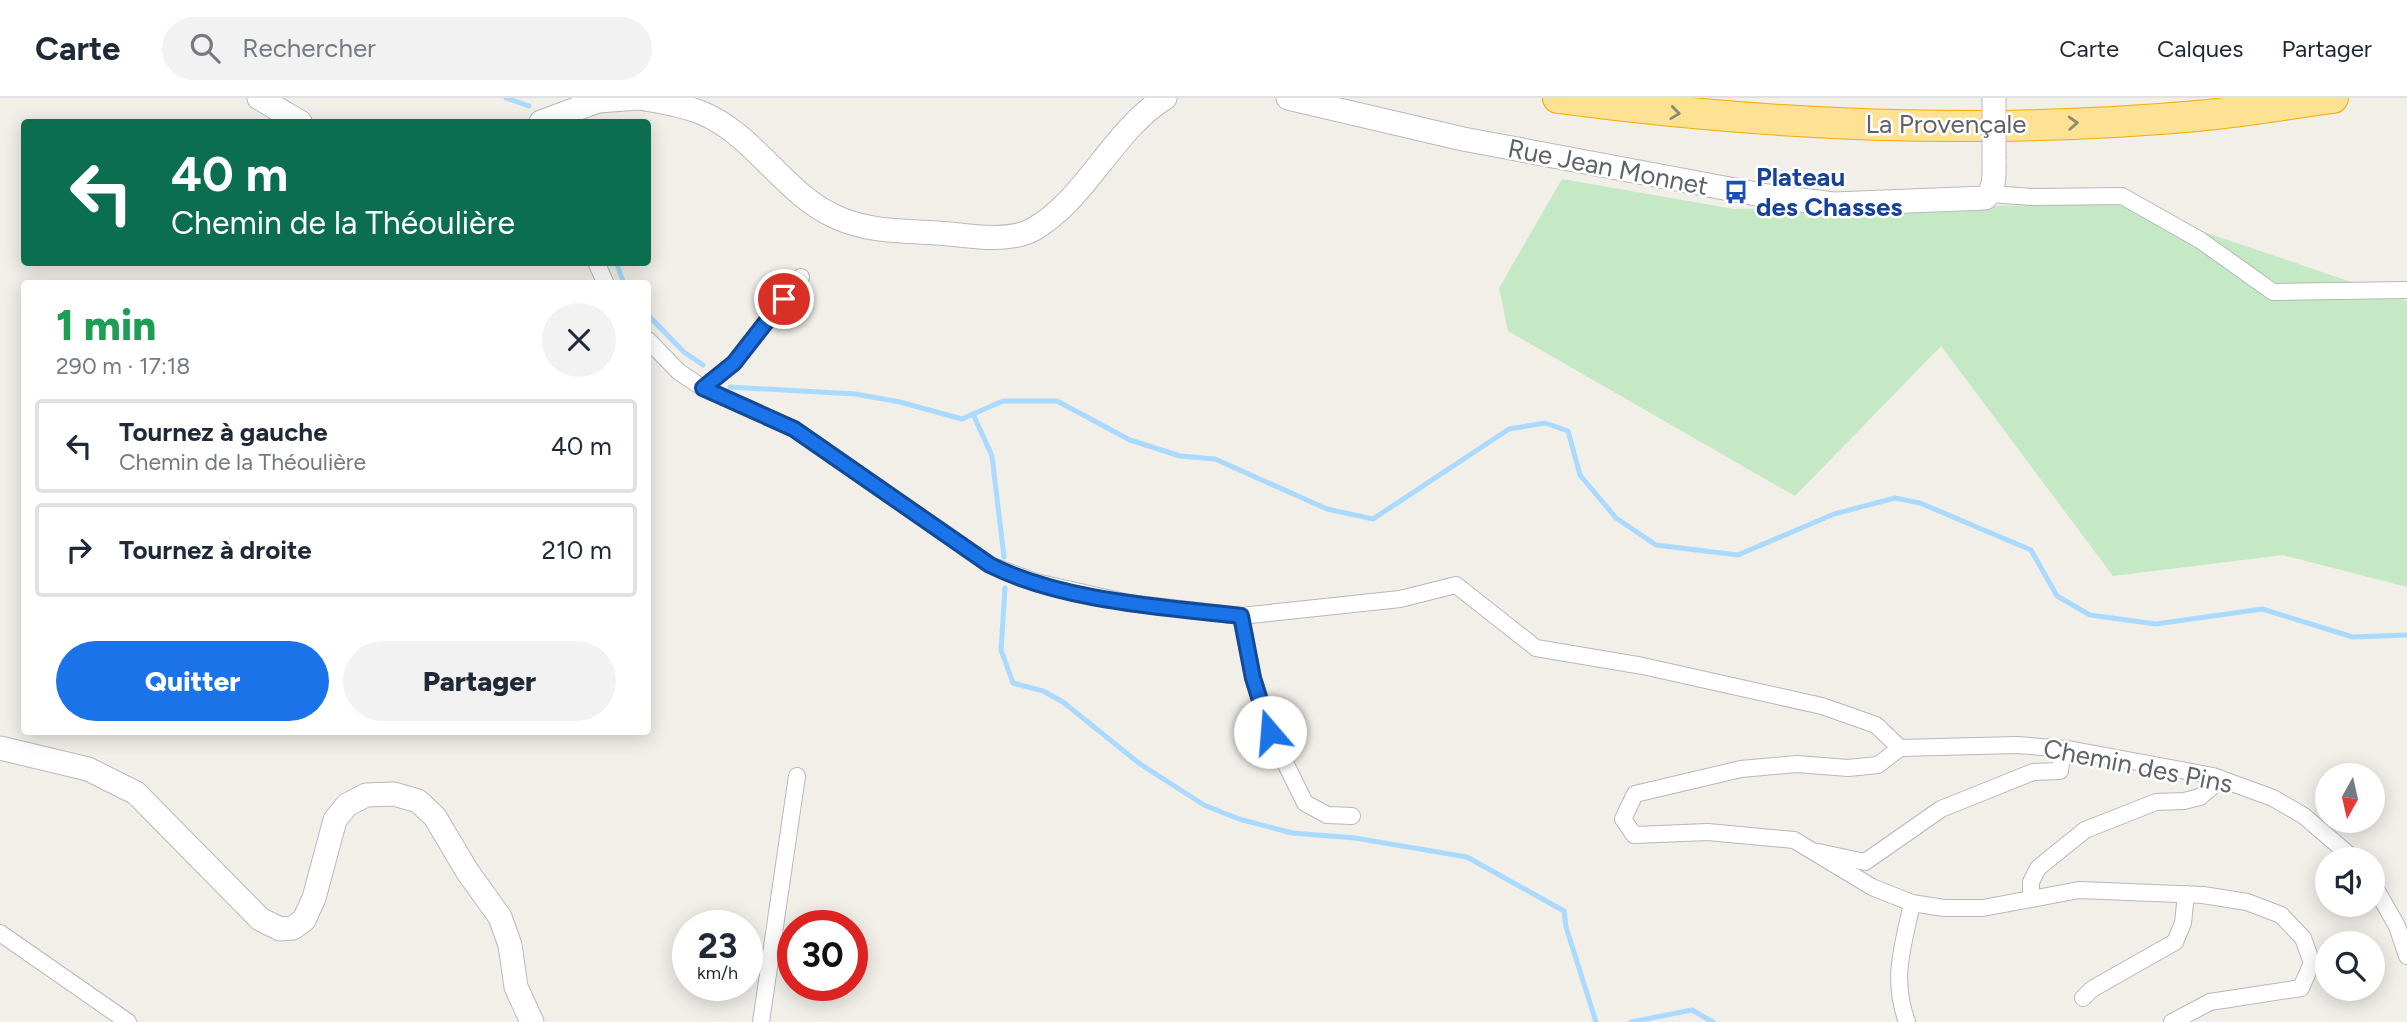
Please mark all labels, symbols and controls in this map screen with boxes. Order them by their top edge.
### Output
search box [162,17,652,80]
text: Carte [35,29,120,68]
icon: search [186,29,224,67]
text: Rechercher [242,32,376,64]
text: Carte [2059,34,2119,63]
text: Calques [2157,34,2243,63]
text: Partager [2281,34,2372,63]
one-way arrow [1669,106,1680,121]
street label: La Provençale [1866,108,2026,140]
one-way arrow [2068,115,2079,130]
street label: Rue Jean Monnet [1505,132,1711,202]
text: 40 m [171,144,288,203]
icon: left [56,147,147,238]
place label: Plateau des Chasses [1756,161,1902,223]
bus stop icon: Plateau des Chasses [1722,178,1750,206]
text: Chemin de la Théoulière [171,204,515,242]
pin [754,269,814,329]
icon: arrive [765,280,803,318]
text: 1 min [56,300,156,351]
button: close [542,303,616,377]
text: 290 m · 17:18 [56,352,190,380]
text: Tournez à gauche [119,416,328,448]
icon: left [60,427,98,465]
text: 40 m [551,430,612,462]
text: Chemin de la Théoulière [119,448,366,476]
icon: right [60,531,98,569]
text: Tournez à droite [119,534,312,566]
text: 210 m [542,534,612,566]
button: Quitter [56,641,329,721]
button: Partager [343,641,616,721]
position arrow [1233,695,1307,769]
street label: Chemin des Pins [2041,732,2235,800]
north arrow [2315,763,2385,833]
map controls [2315,763,2385,1001]
button: sound [2315,847,2385,917]
speed limit sign: 30 [777,910,868,1001]
text: 23 [698,925,737,967]
button: search [2315,931,2385,1001]
text: km/h [697,962,738,984]

